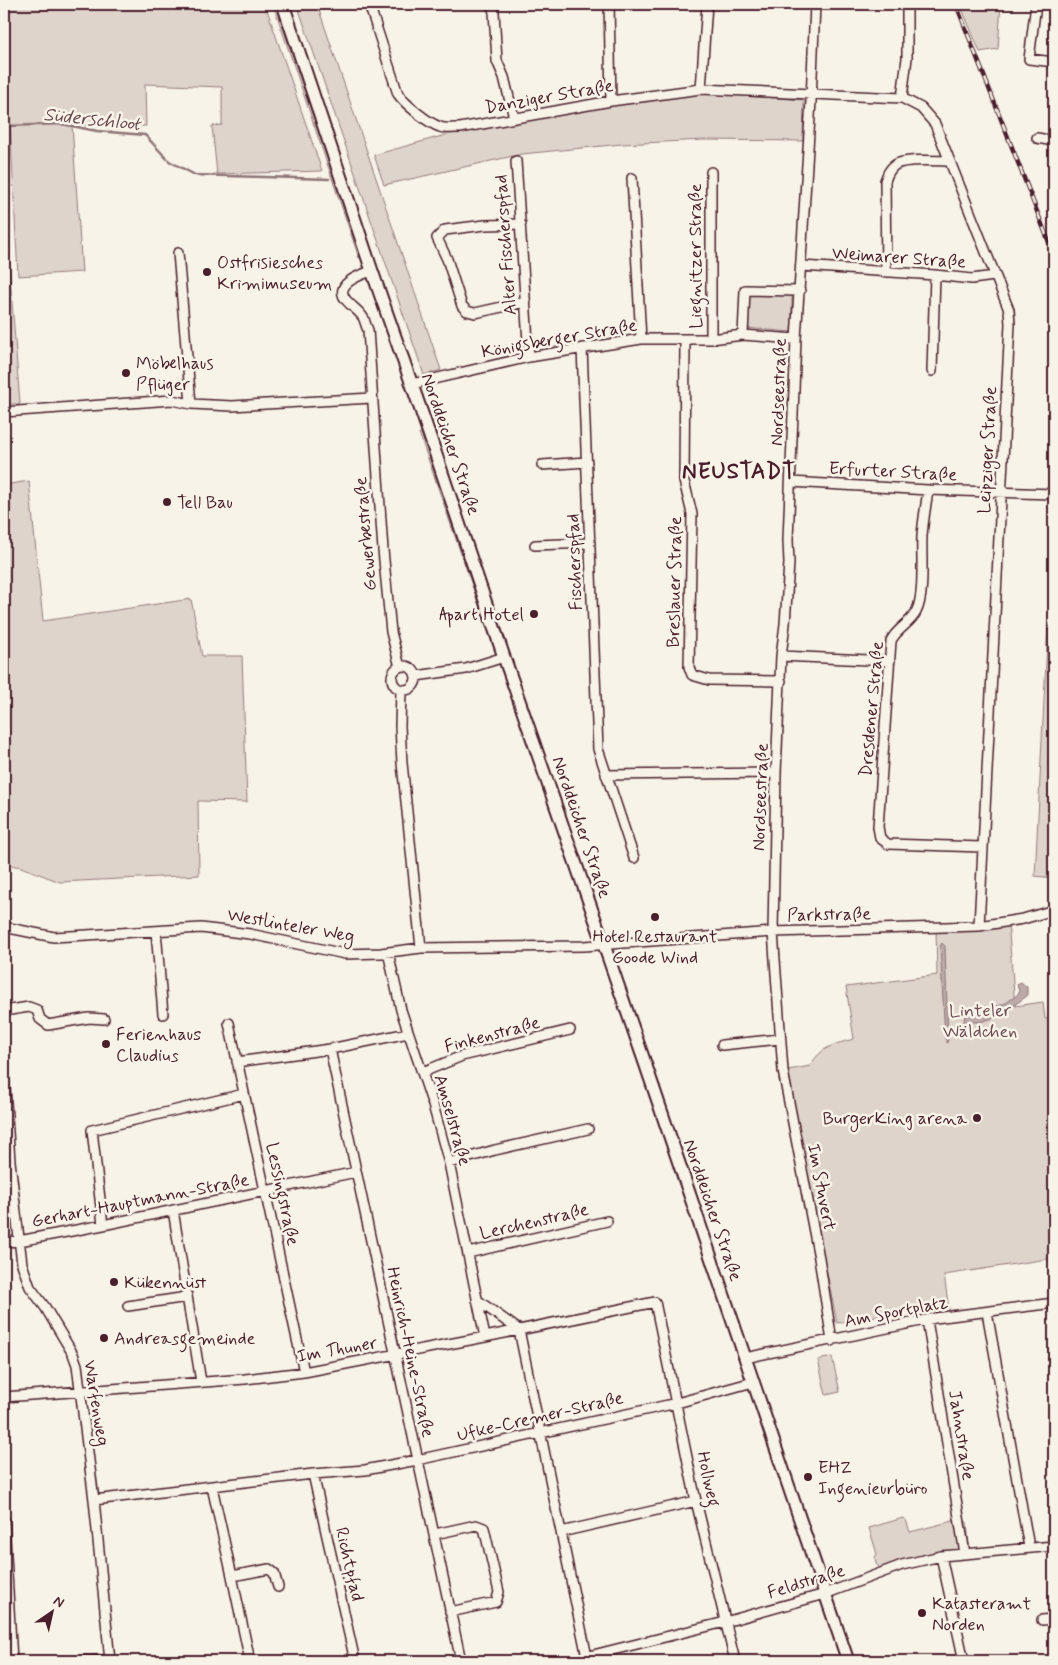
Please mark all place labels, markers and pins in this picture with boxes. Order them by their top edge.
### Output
place label: Ostfrisiesches Krimimuseum [217,251,332,296]
marker: Ostfrisiesches Krimimuseum [201,266,213,278]
place label: Möbelhaus Pflüger [136,352,214,397]
marker: Möbelhaus Pflüger [120,367,132,379]
place label: Tell Bau [177,491,233,515]
marker: Tell Bau [161,496,173,508]
place label: Apart Hotel [439,603,524,628]
marker: Apart Hotel [528,608,540,620]
marker: Hotel Restaurant Goode Wind [649,911,661,923]
place label: Hotel Restaurant Goode Wind [593,925,717,970]
place label: Ferienhaus Claudius [116,1023,201,1068]
marker: Ferienhaus Claudius [100,1038,112,1050]
place label: BurgerKing arena [823,1107,967,1132]
marker: BurgerKing arena [971,1112,983,1124]
place label: Kükennüst [124,1271,207,1295]
marker: Kükennüst [108,1276,120,1288]
place label: Andreasgemeinde [114,1327,255,1353]
marker: Andreasgemeinde [98,1332,110,1344]
place label: EHZ Ingenieurbüro [818,1456,928,1503]
marker: EHZ Ingenieurbüro [802,1471,814,1483]
place label: Katasteramt Norden [932,1592,1031,1637]
marker: Katasteramt Norden [916,1607,928,1619]

